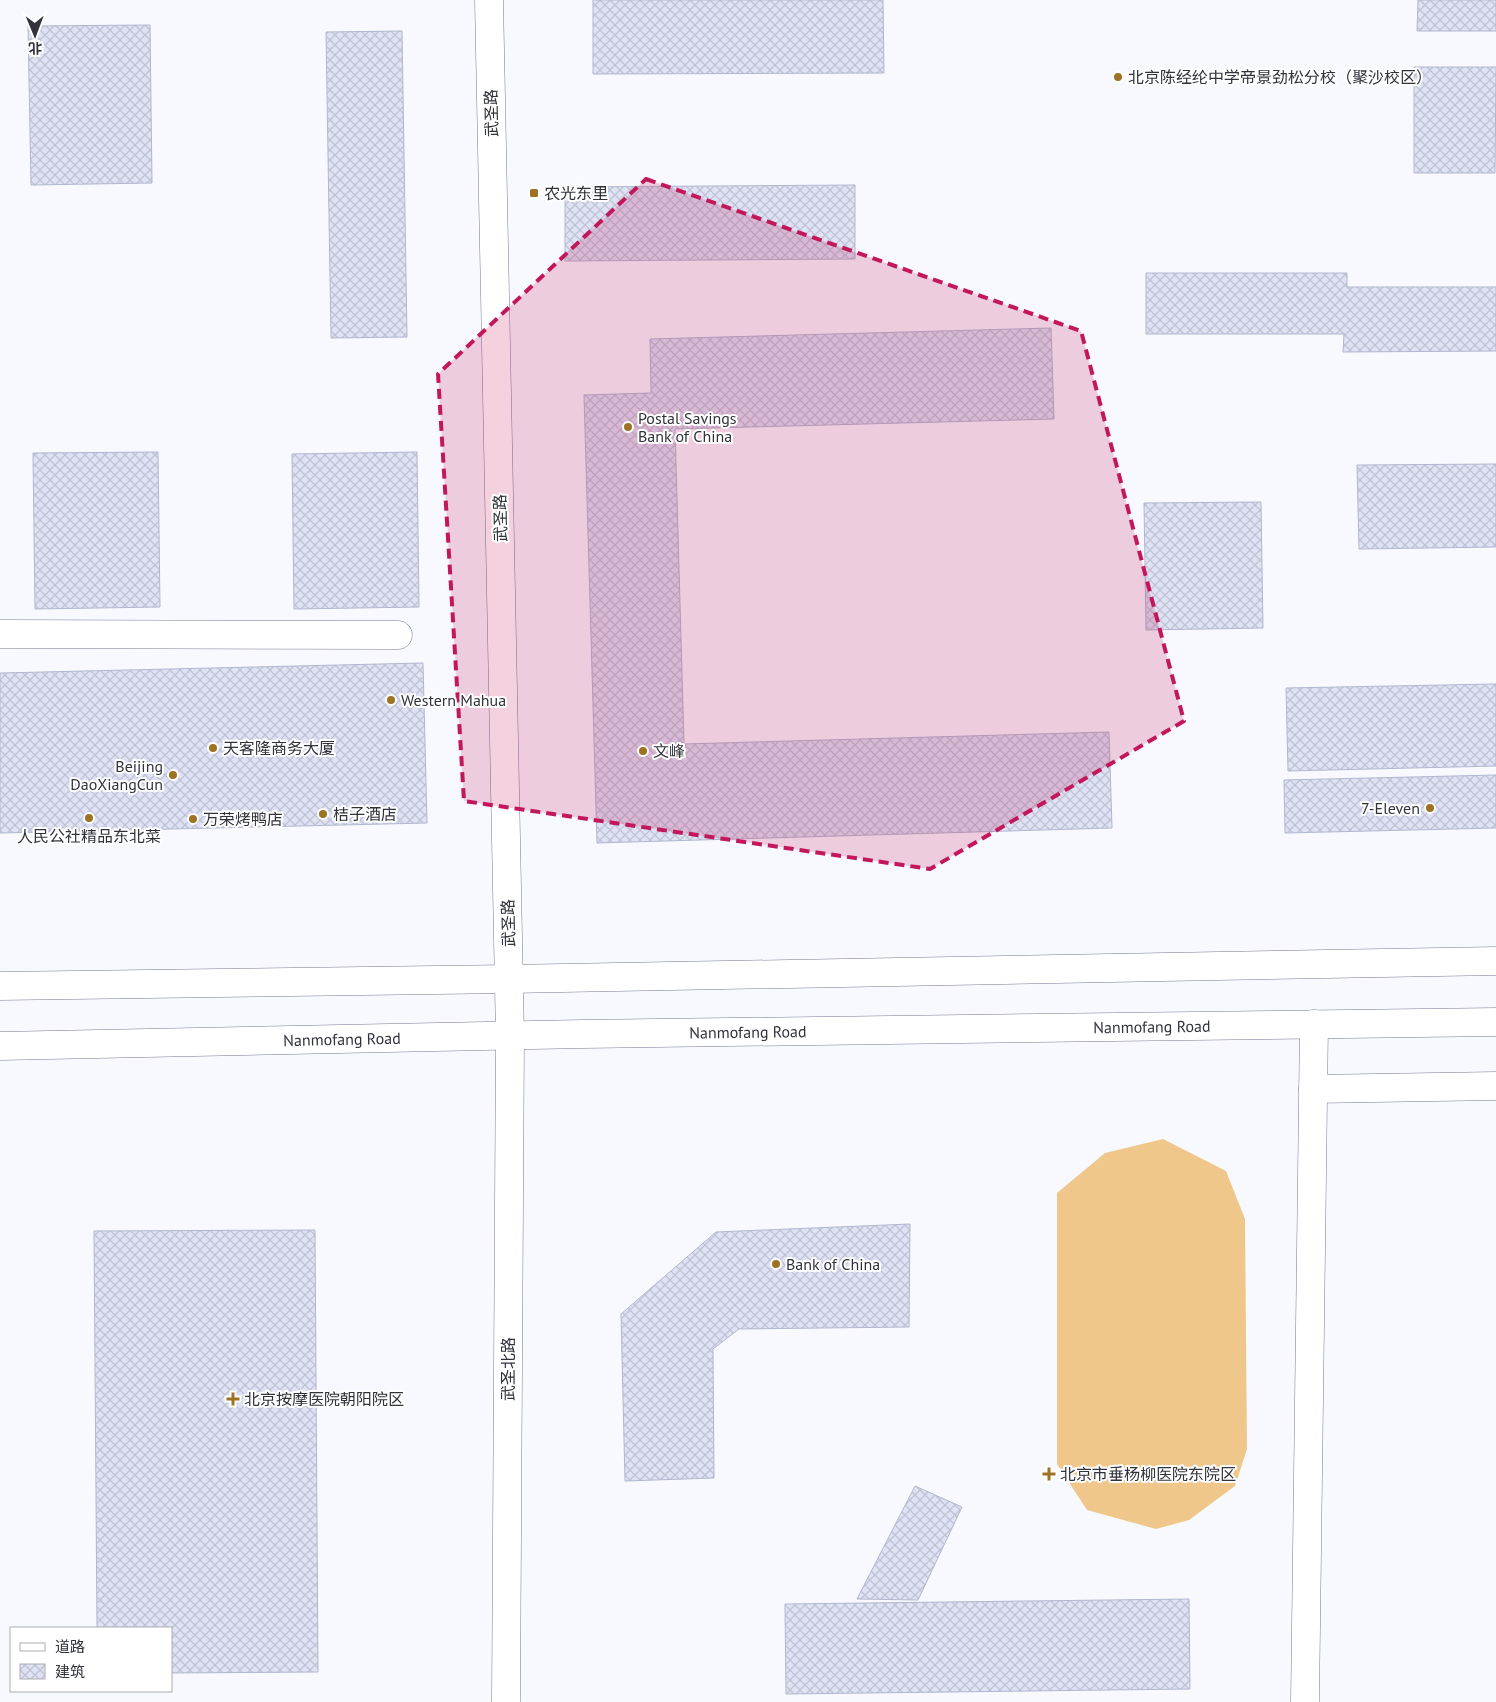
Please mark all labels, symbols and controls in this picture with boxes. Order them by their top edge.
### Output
north arrow [10,10,60,60]
text: 北 [28,39,42,57]
place label: 北京陈经纶中学帝景劲松分校（聚沙校区） [1128,67,1432,87]
marker: 北京陈经纶中学帝景劲松分校（聚沙校区） [1112,71,1124,83]
street label: 武圣路 [481,89,501,137]
place label: 农光东里 [544,183,608,203]
marker: 农光东里 [528,187,540,199]
place label: Postal Savings Bank of China [638,408,737,446]
marker: Postal Savings Bank of China [622,421,634,433]
street label: 武圣路 [490,494,510,542]
place label: Western Mahua [401,690,506,710]
marker: Western Mahua [385,694,397,706]
place label: 天客隆商务大厦 [223,738,335,758]
place label: 文峰 [653,741,685,761]
marker: 天客隆商务大厦 [207,742,219,754]
marker: 文峰 [637,745,649,757]
place label: Beijing DaoXiangCun [70,756,163,794]
marker: Beijing DaoXiangCun [167,769,179,781]
place label: 7-Eleven [1361,798,1420,818]
marker: 7-Eleven [1424,802,1436,814]
place label: 桔子酒店 [333,804,397,824]
marker: 桔子酒店 [317,808,329,820]
place label: 万荣烤鸭店 [203,809,283,829]
marker: 人民公社精品东北菜 [83,812,95,824]
marker: 万荣烤鸭店 [187,813,199,825]
place label: 人民公社精品东北菜 [17,826,161,846]
street label: 武圣路 [498,899,518,947]
street label: Nanmofang Road [1093,1016,1211,1037]
street label: Nanmofang Road [689,1021,807,1043]
street label: Nanmofang Road [283,1028,401,1050]
place label: Bank of China [786,1254,880,1274]
marker: Bank of China [770,1258,782,1270]
street label: 武圣北路 [498,1337,518,1401]
place label: 北京按摩医院朝阳院区 [244,1389,404,1409]
marker: 北京按摩医院朝阳院区 [226,1392,240,1406]
place label: 北京市垂杨柳医院东院区 [1060,1464,1236,1484]
marker: 北京市垂杨柳医院东院区 [1042,1467,1056,1481]
legend [10,1627,172,1692]
text: 道路 [55,1637,85,1656]
text: 建筑 [55,1662,85,1681]

